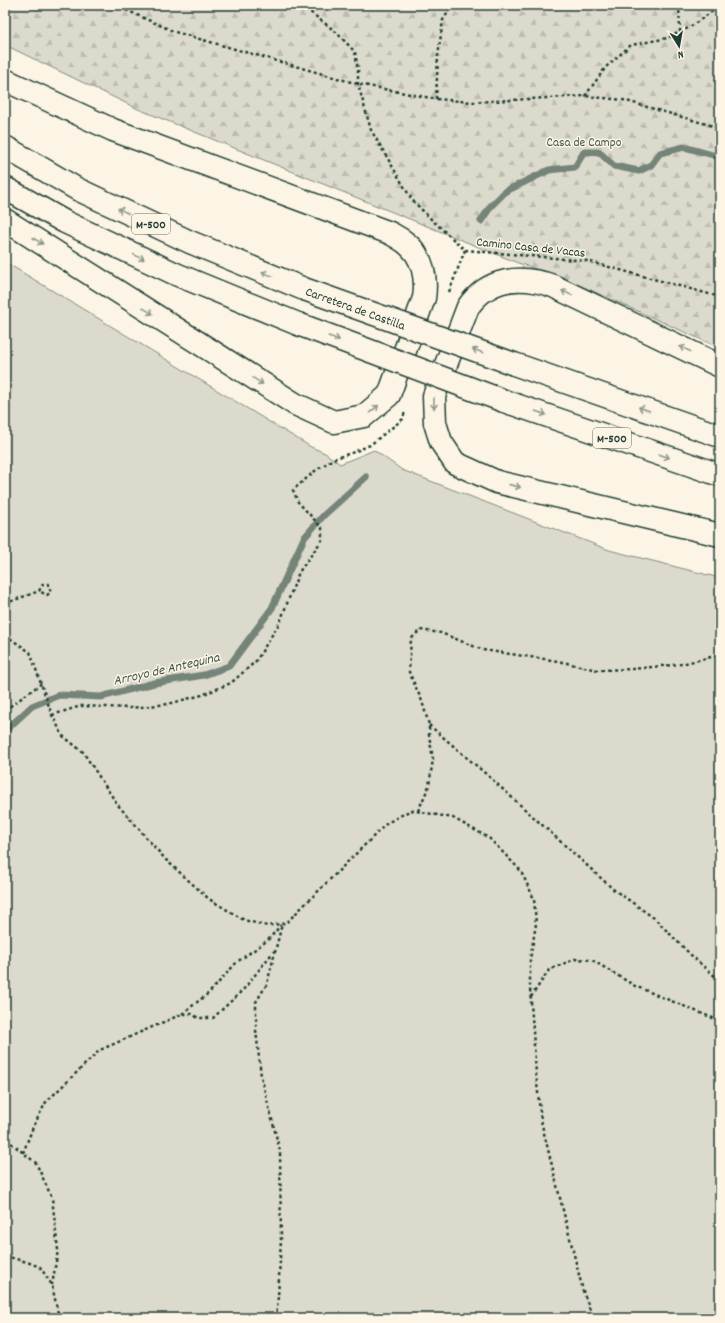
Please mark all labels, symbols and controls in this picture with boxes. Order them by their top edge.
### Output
north arrow [659,26,699,66]
text: N [676,45,685,62]
park label: Casa de Campo [546,134,622,153]
one-way arrow [117,207,129,214]
road number: M-500 [132,214,170,234]
street label: Camino Casa de Vacas [475,233,586,264]
one-way arrow [32,238,44,246]
one-way arrow [133,254,145,261]
one-way arrow [262,270,274,277]
street label: Carretera de Castilla [302,283,408,337]
one-way arrow [562,289,574,296]
one-way arrow [142,307,153,315]
one-way arrow [328,334,340,342]
one-way arrow [679,345,691,352]
one-way arrow [471,347,484,354]
one-way arrow [252,376,263,385]
one-way arrow [430,396,438,409]
one-way arrow [368,404,379,413]
one-way arrow [637,405,650,412]
one-way arrow [535,410,547,418]
road number: M-500 [593,428,631,448]
one-way arrow [658,453,671,460]
one-way arrow [508,483,521,491]
water label: Arroyo de Antequina [111,648,223,692]

